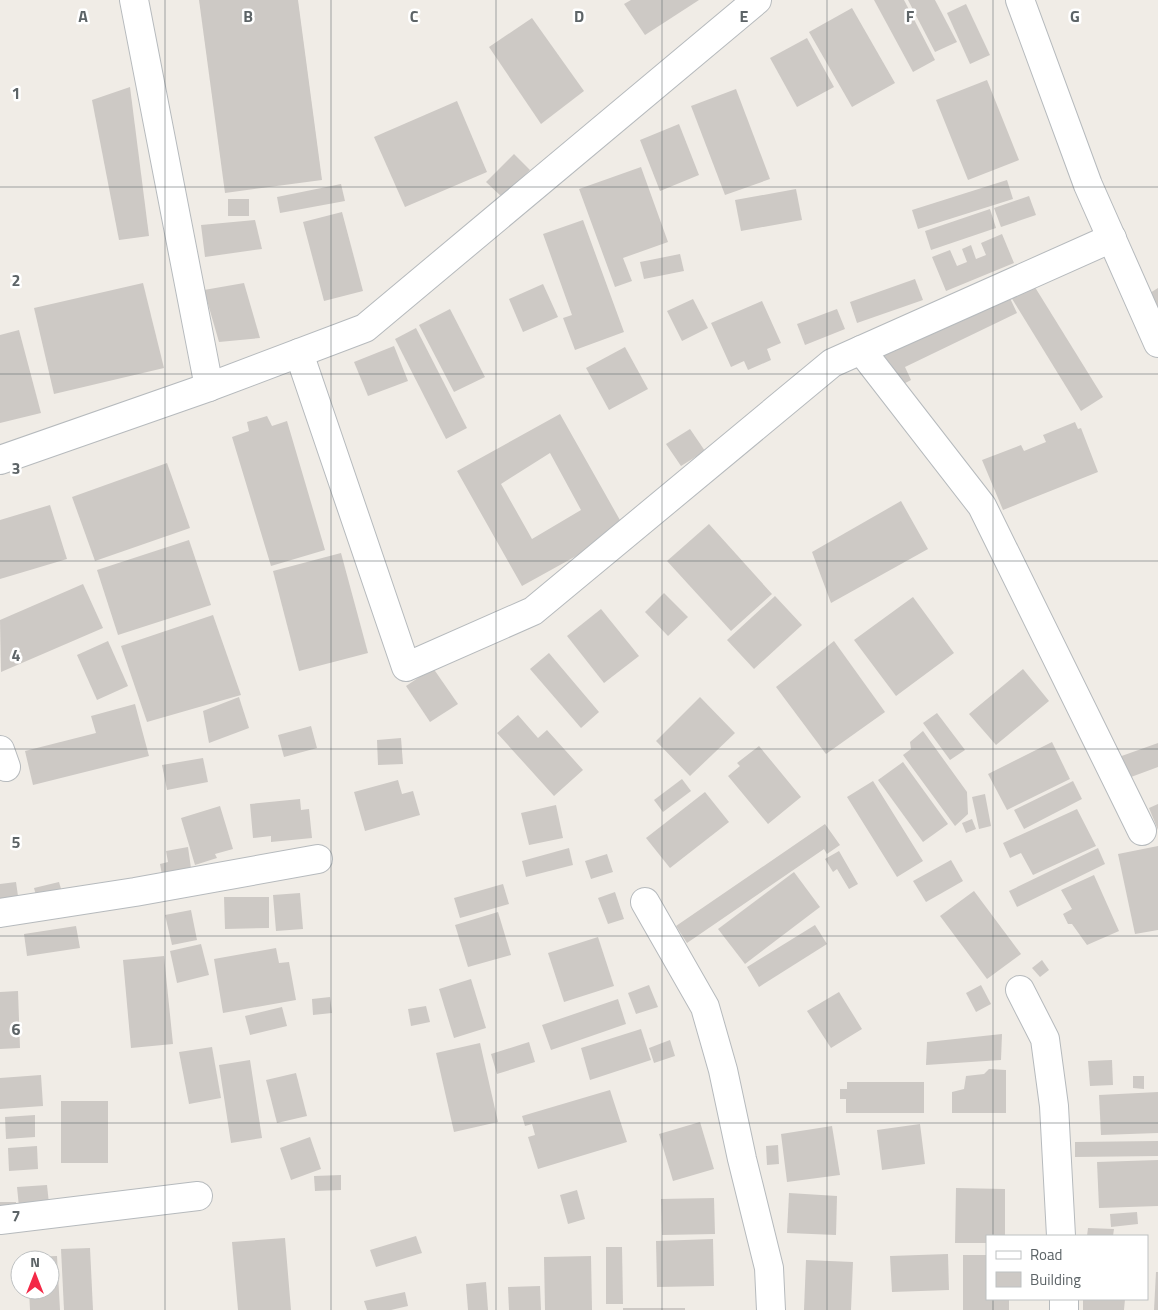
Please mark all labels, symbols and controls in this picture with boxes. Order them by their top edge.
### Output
text: A [78,4,88,28]
text: B [243,4,253,28]
text: C [410,4,419,28]
text: D [574,4,584,28]
text: E [740,4,749,28]
text: F [906,4,915,28]
text: G [1070,4,1080,28]
text: 1 [12,81,20,105]
text: 2 [12,268,20,292]
text: 3 [12,456,20,480]
text: 4 [12,643,21,667]
text: 5 [12,830,21,854]
text: 6 [12,1017,21,1041]
text: 7 [12,1204,20,1228]
legend [986,1235,1148,1300]
text: Road [1030,1243,1062,1266]
north arrow [10,1250,60,1300]
text: N [30,1251,40,1272]
text: Building [1030,1268,1081,1291]

